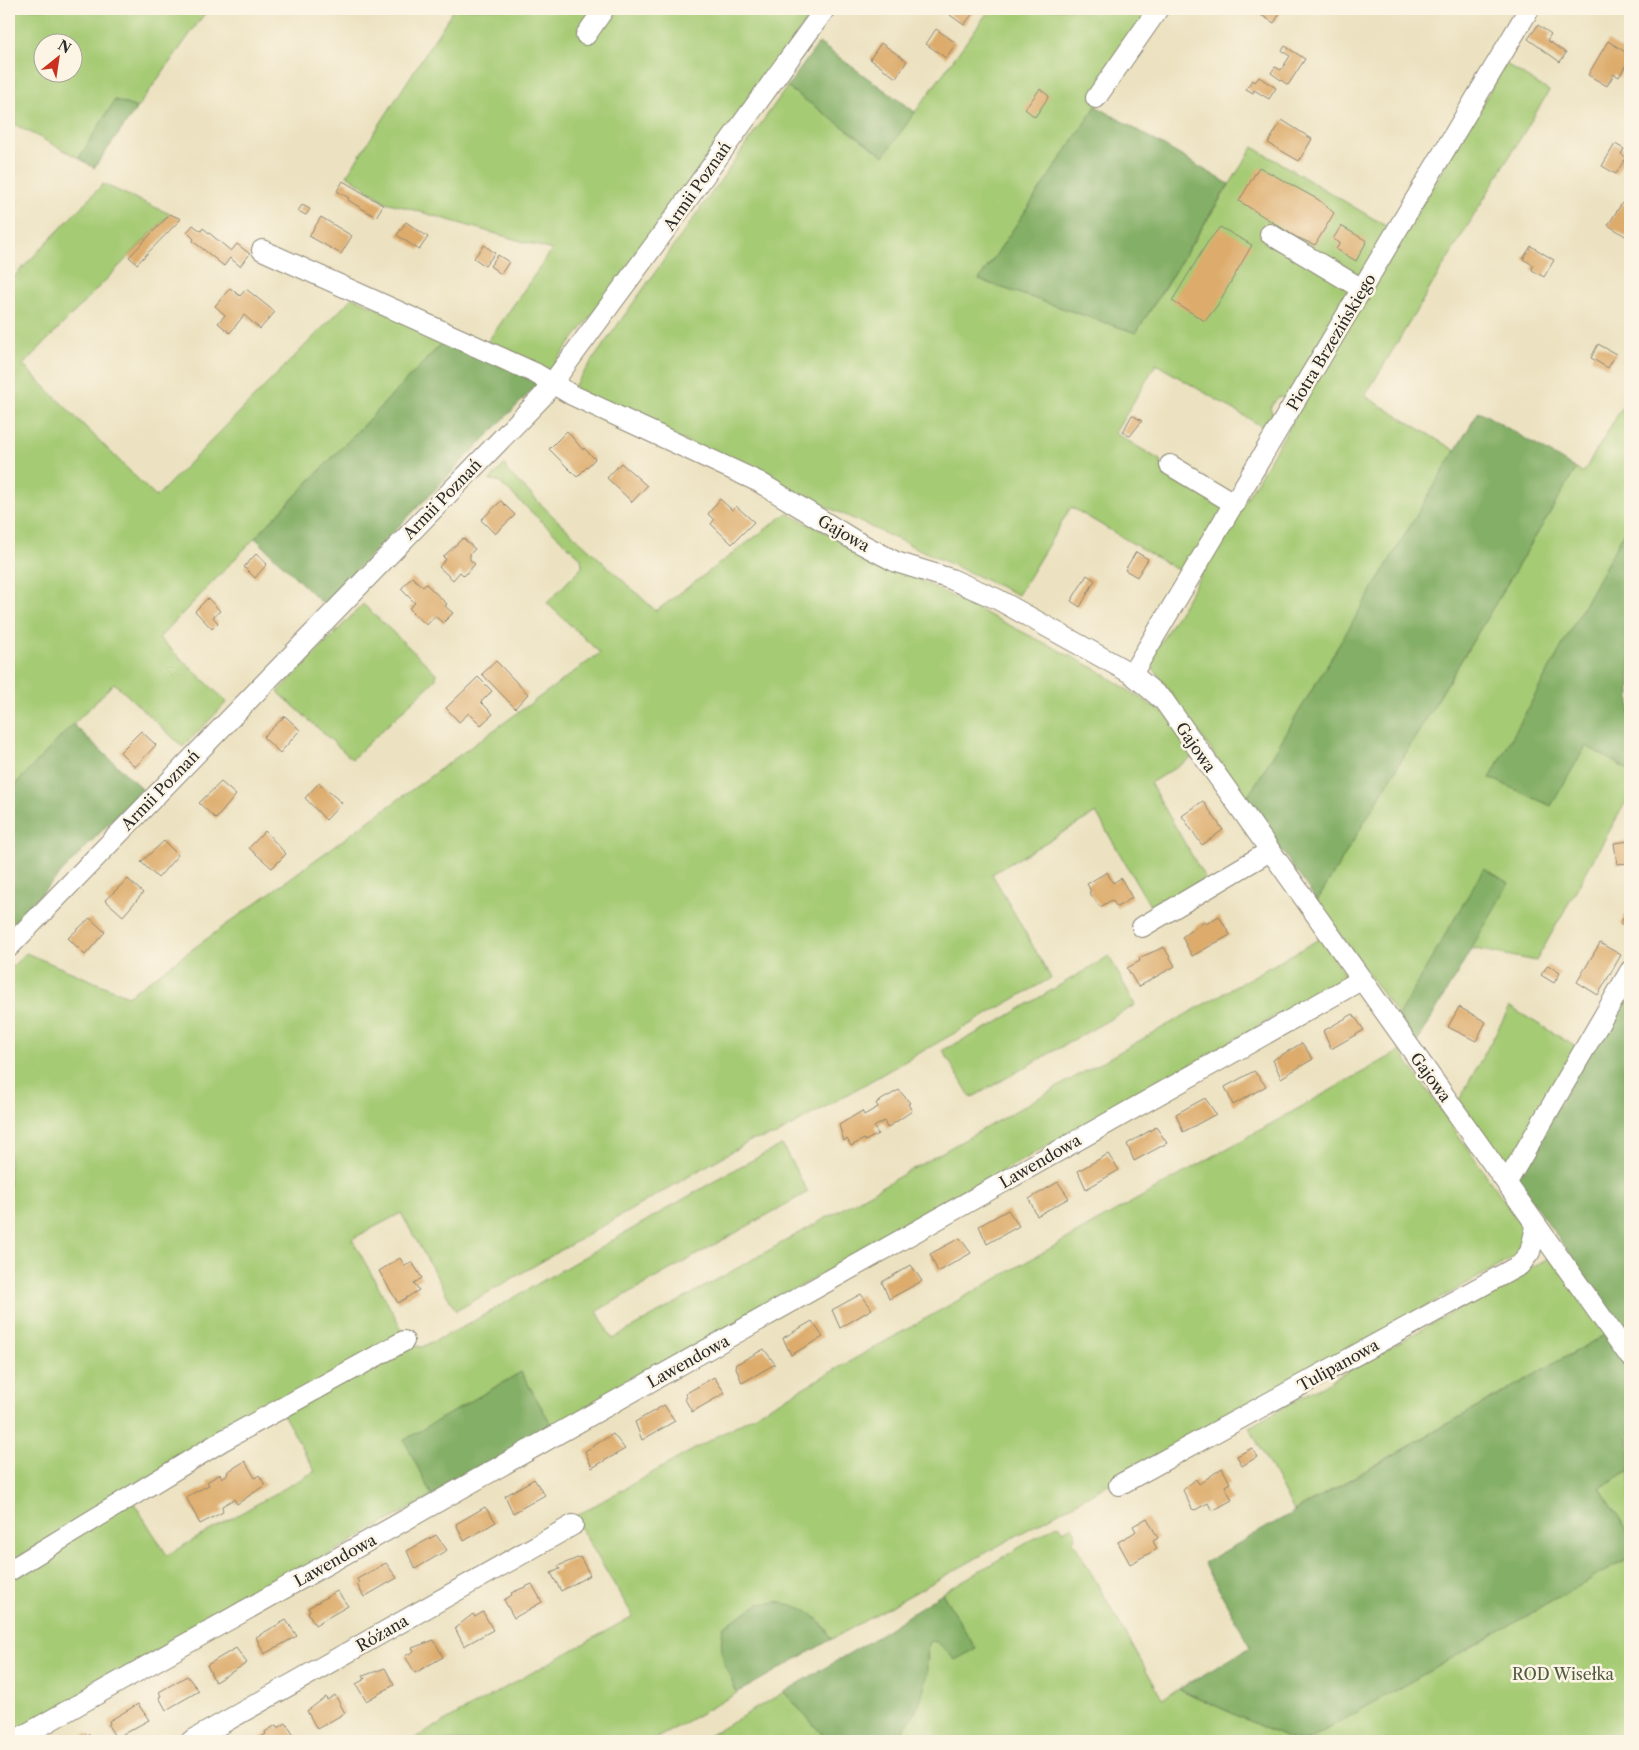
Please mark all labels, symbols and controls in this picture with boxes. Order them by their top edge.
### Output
north arrow [32,32,82,82]
text: N [55,36,74,58]
street label: Armii Poznań [658,138,735,235]
street label: Piotra Brzezińskiego [1282,270,1380,414]
street label: Armii Poznań [398,455,485,544]
street label: Gajowa [815,510,874,556]
street label: Gajowa [1172,718,1221,776]
street label: Armii Poznań [116,746,203,835]
street label: Gajowa [1406,1048,1456,1106]
street label: Lawendowa [996,1129,1085,1192]
street label: Lawendowa [644,1330,733,1392]
street label: Tulipanowa [1294,1334,1383,1396]
street label: Lawendowa [291,1529,380,1591]
street label: Różana [353,1610,412,1656]
park label: ROD Wisełka [1512,1664,1614,1684]

